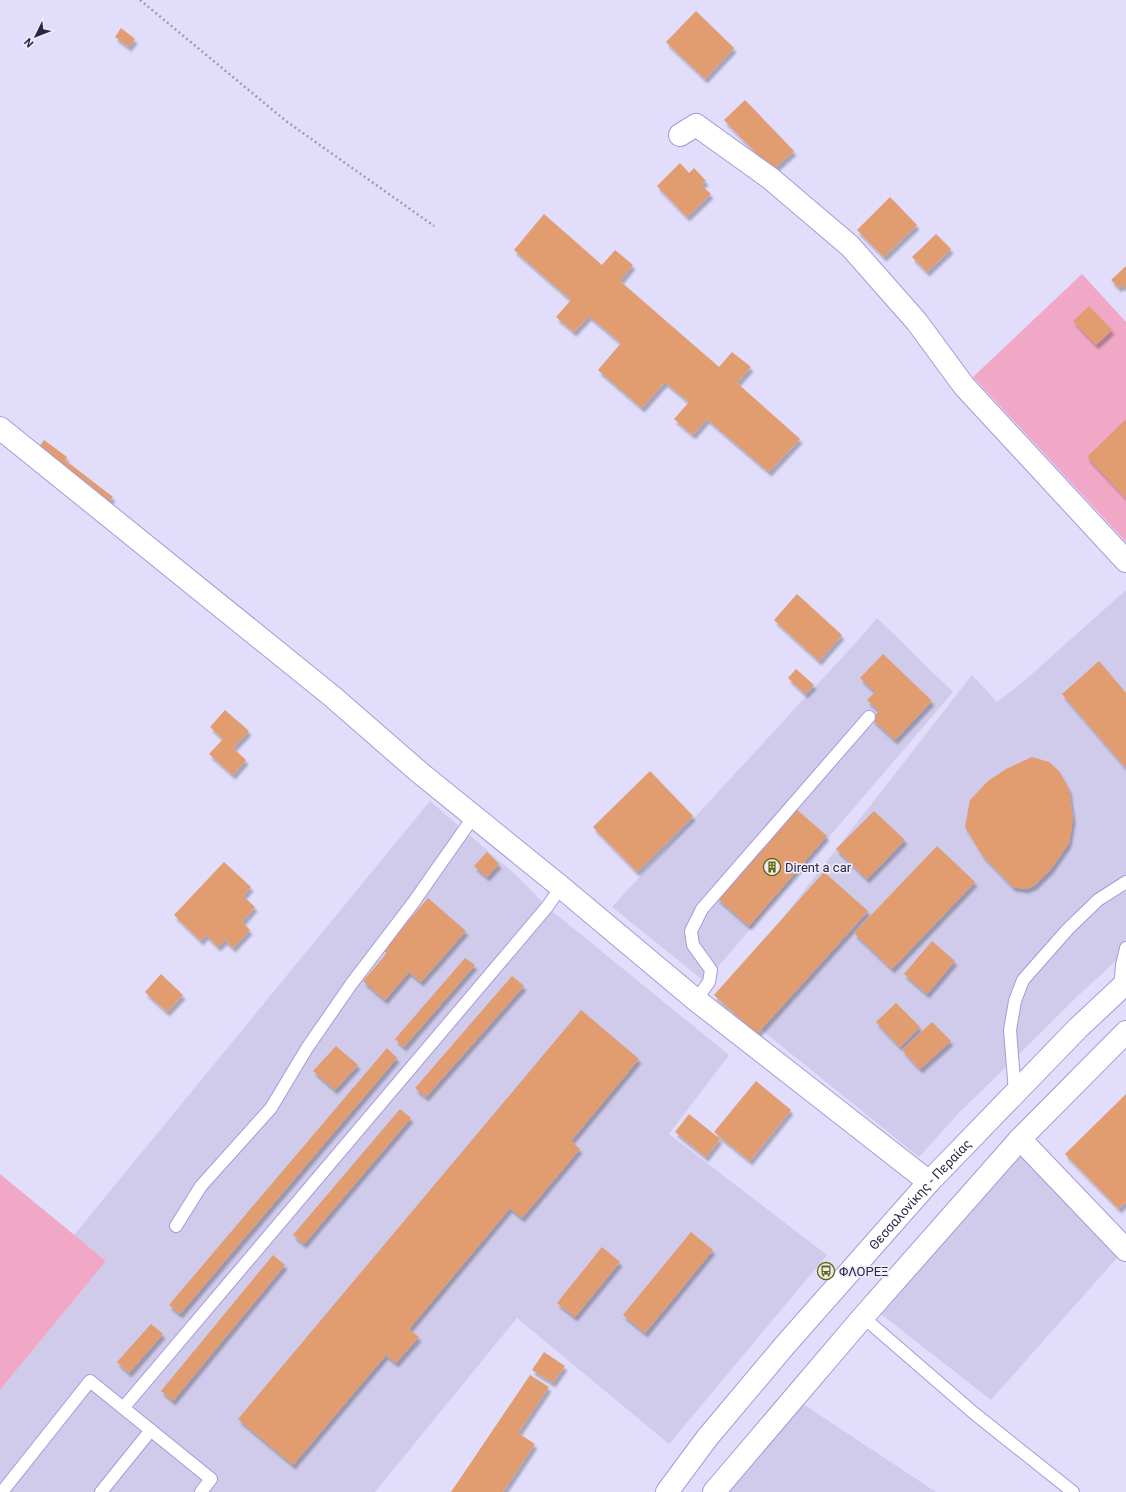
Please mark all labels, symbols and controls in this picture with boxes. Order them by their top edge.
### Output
north arrow [16,16,56,56]
text: N [21,35,36,50]
building icon: Dirent a car [762,857,782,877]
place label: Dirent a car [785,860,852,875]
street label: Θεσσαλονίκης - Περαίας [866,1136,974,1252]
bus stop icon: ΦΛΟΡΕΞ [816,1261,836,1281]
place label: ΦΛΟΡΕΞ [839,1264,889,1279]

